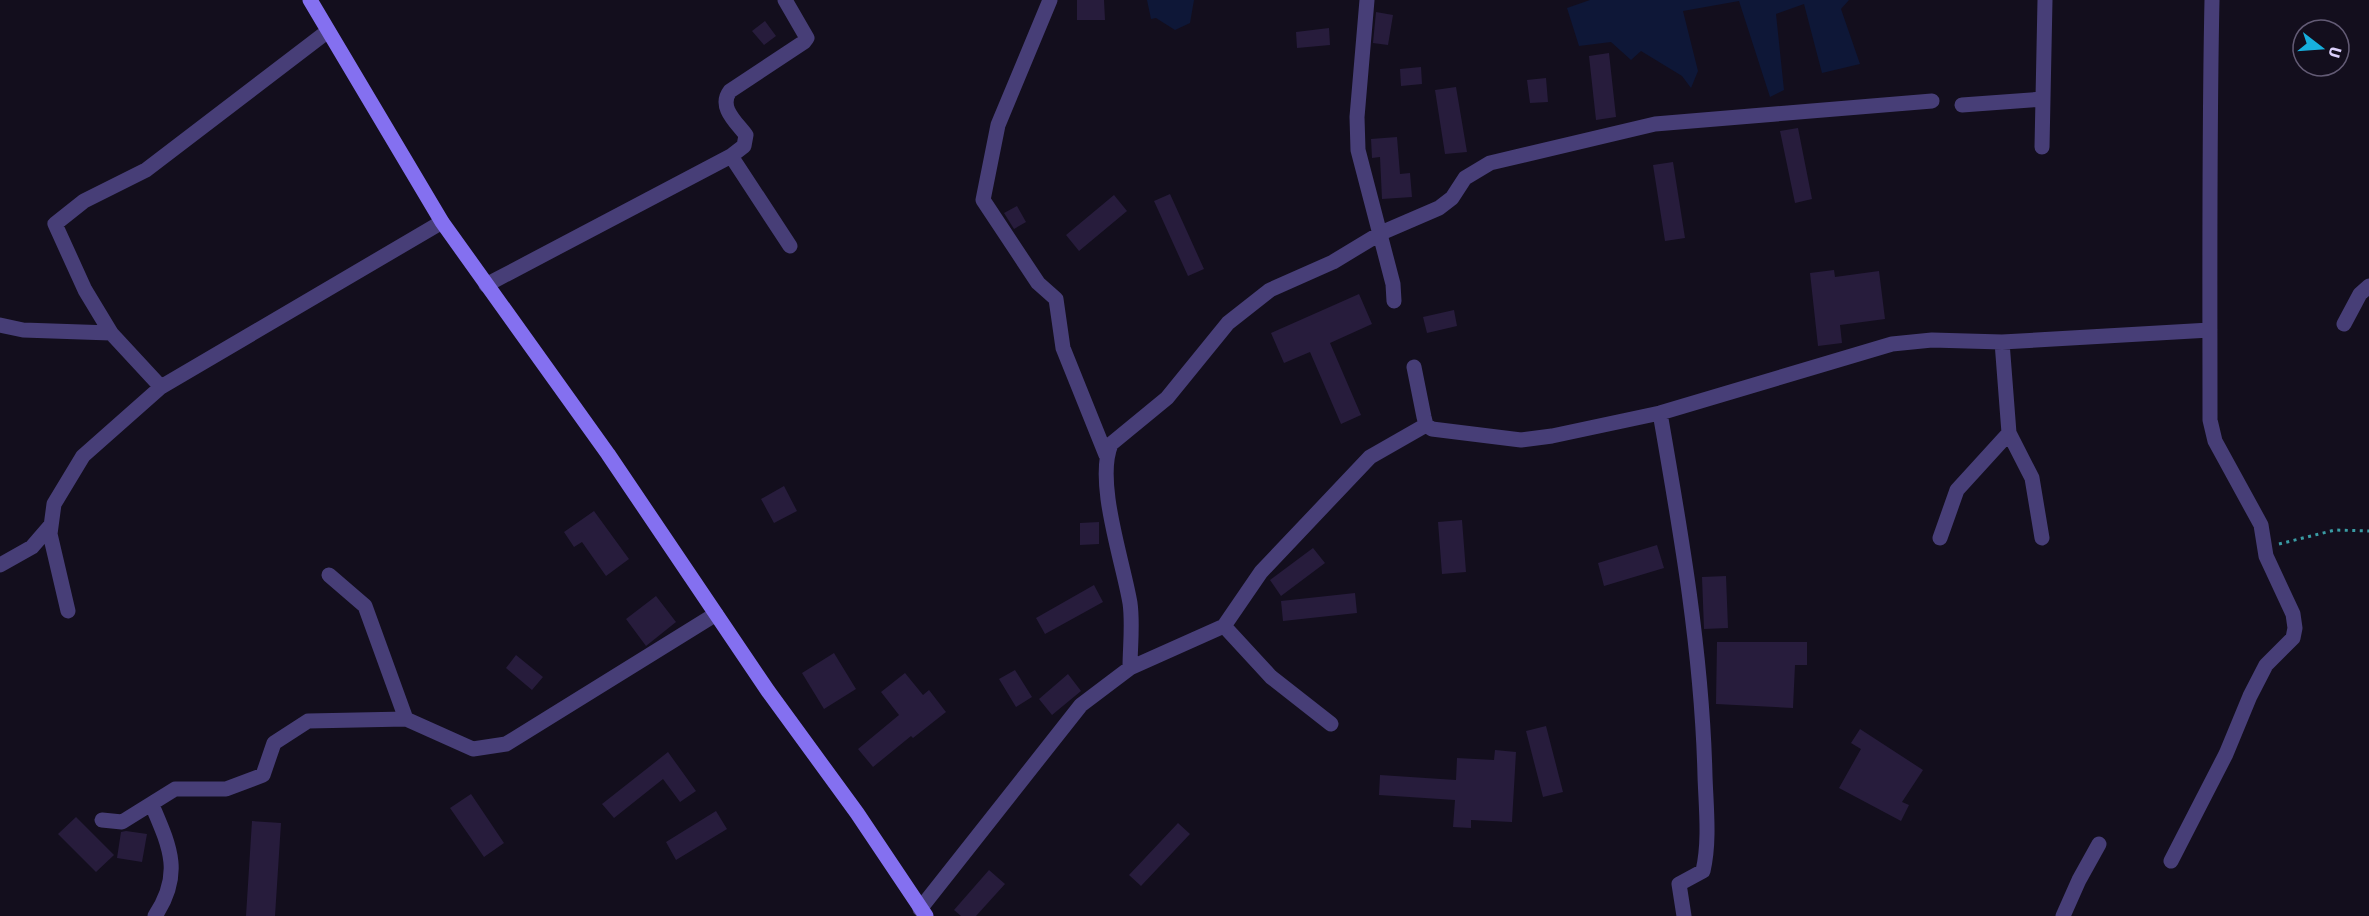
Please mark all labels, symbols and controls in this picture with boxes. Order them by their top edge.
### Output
north arrow [2291,18,2351,78]
text: U [2324,44,2345,60]

